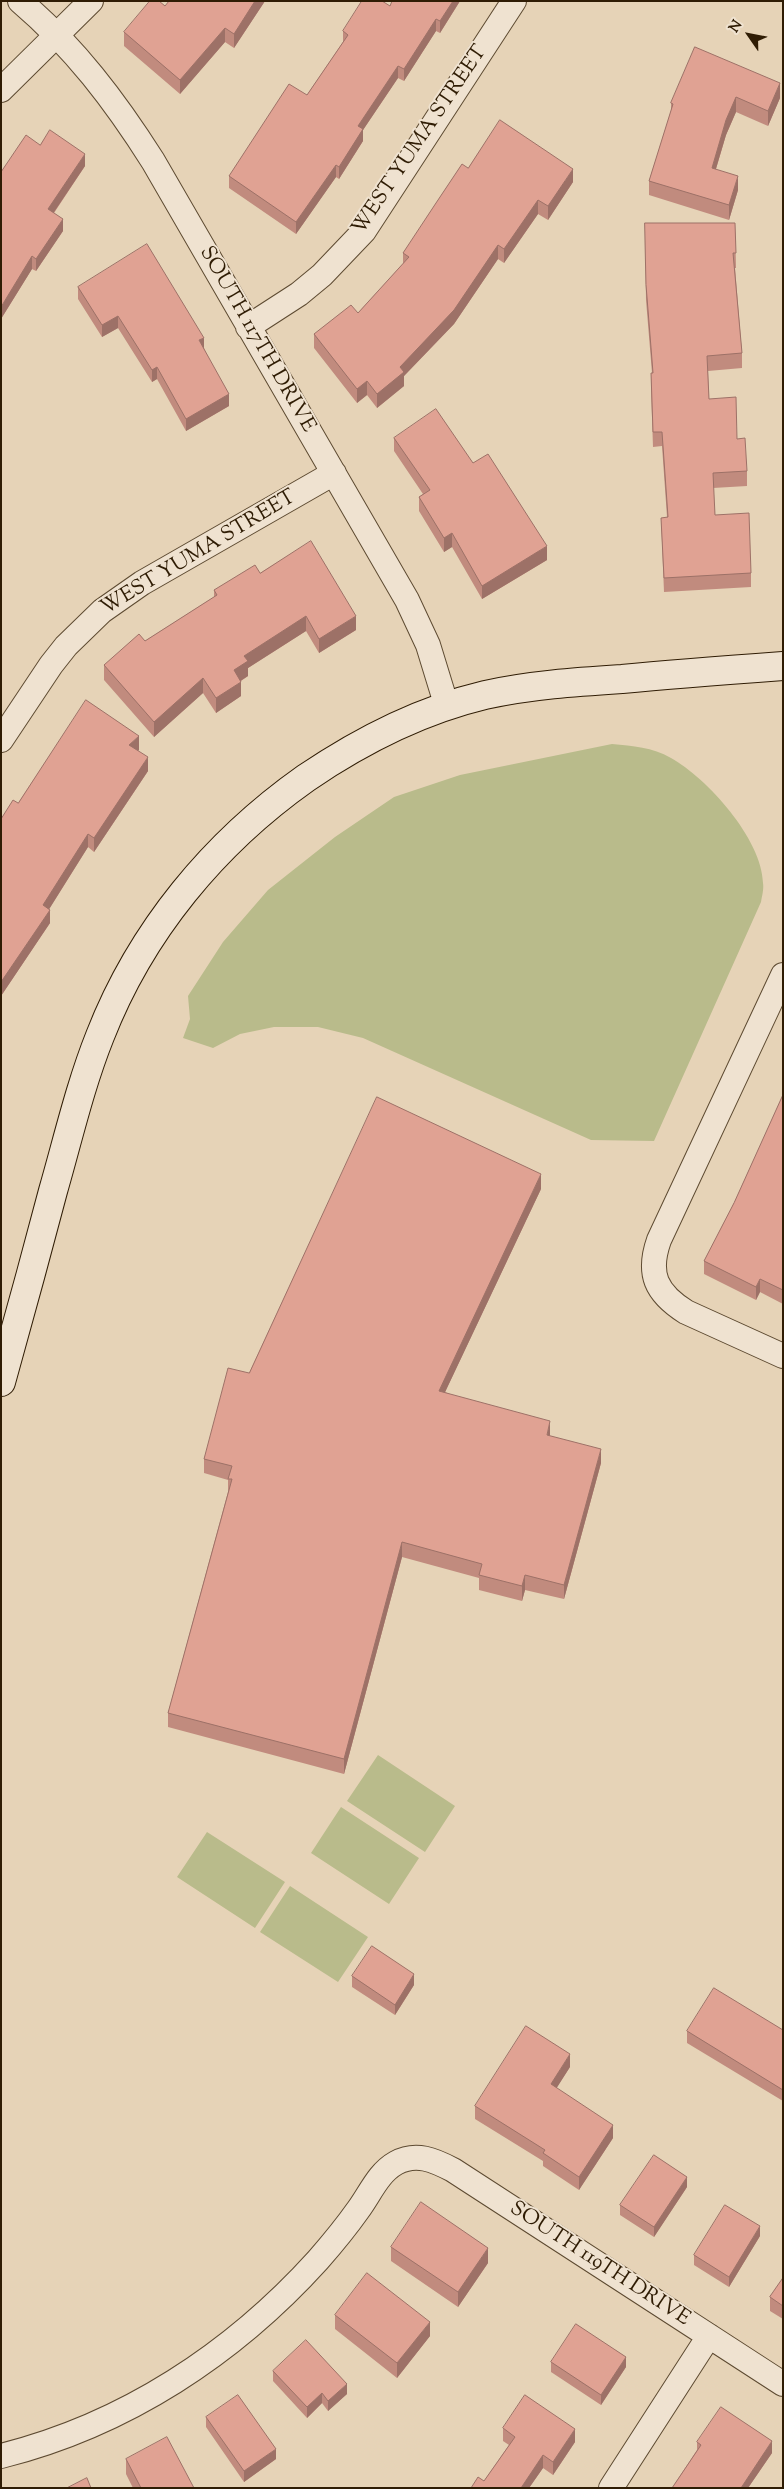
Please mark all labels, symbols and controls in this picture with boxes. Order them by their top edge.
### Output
north arrow [724,10,774,60]
text: N [725,17,748,37]
street label: WEST YUMA STREET [348,41,494,241]
street label: SOUTH 117TH DRIVE [192,243,320,437]
street label: WEST YUMA STREET [97,486,301,622]
street label: SOUTH 119TH DRIVE [504,2197,694,2333]

